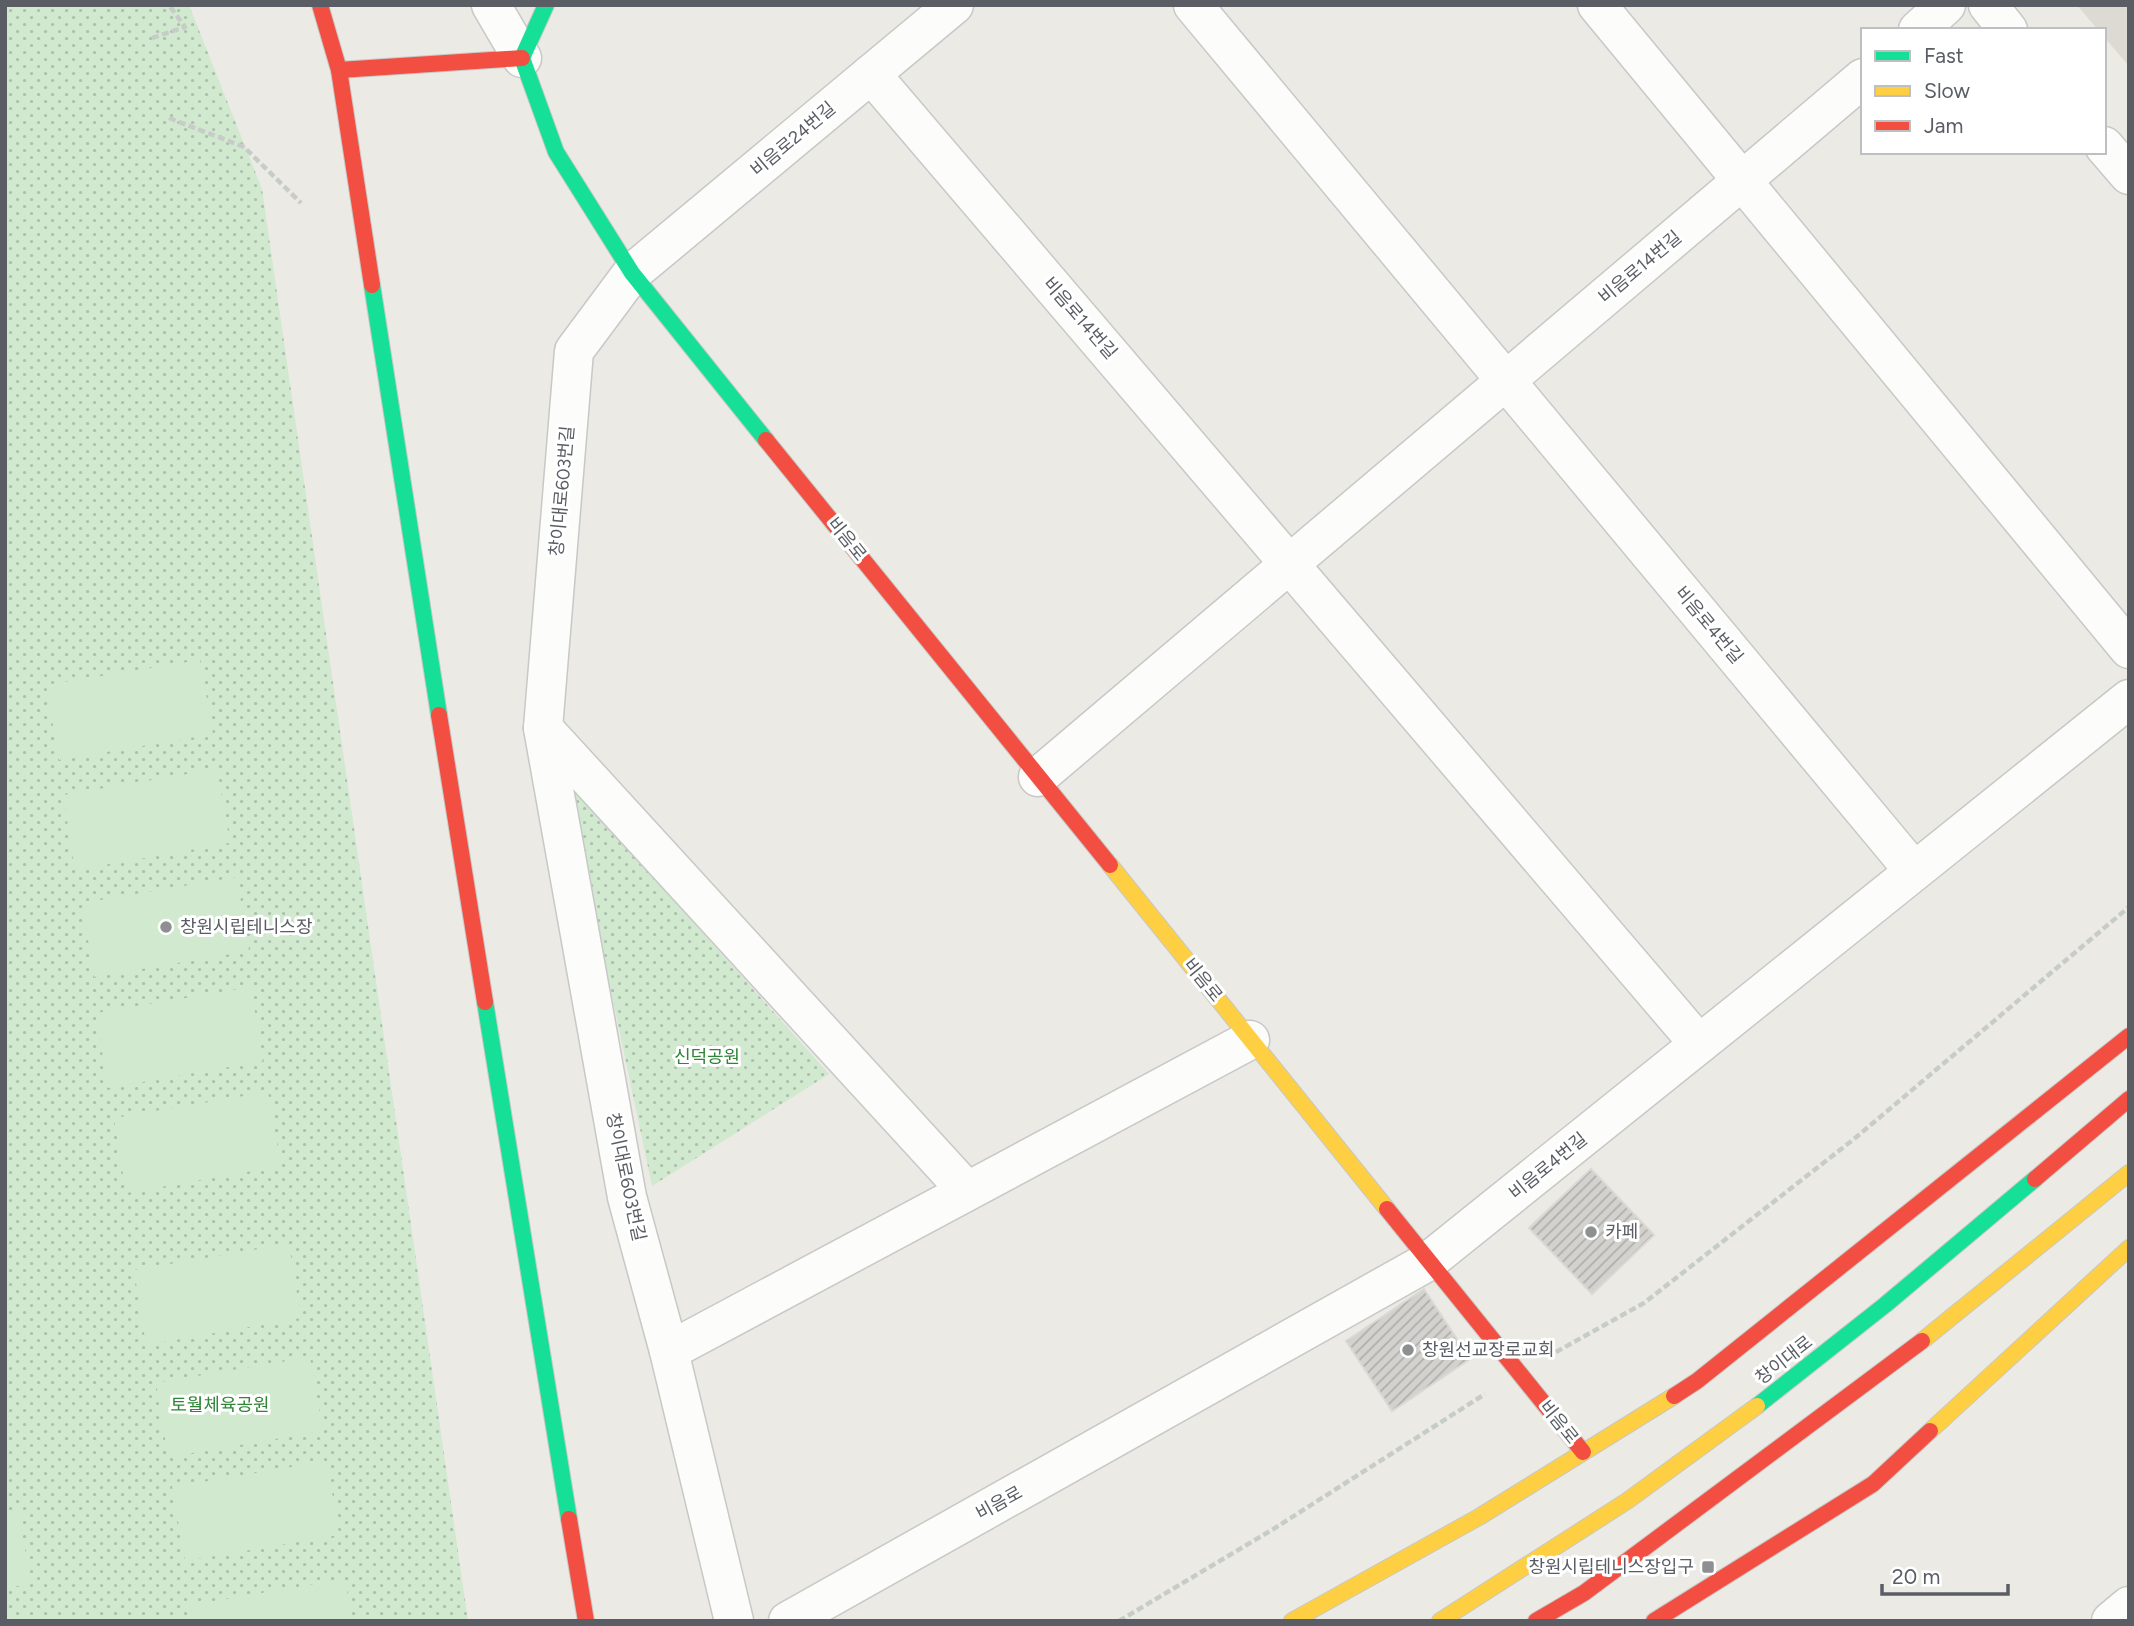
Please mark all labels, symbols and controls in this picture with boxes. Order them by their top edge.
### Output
legend [1861,28,2106,154]
text: Fast [1924,43,1964,68]
text: Slow [1924,78,1970,103]
street label: 비음로24번길 [746,97,840,181]
text: Jam [1924,113,1963,138]
street label: 비음로14번길 [1594,226,1686,308]
street label: 비음로14번길 [1038,273,1122,363]
street label: 창이대로603번길 [545,425,579,557]
street label: 비음로 [823,513,871,565]
street label: 비음로4번길 [1670,582,1748,668]
place label: 창원시립테니스장 [180,916,312,938]
marker: 창원시립테니스장 [158,919,174,935]
street label: 비음로 [1179,954,1227,1006]
park label: 신덕공원 [674,1046,740,1068]
street label: 창이대로603번길 [602,1111,650,1243]
street label: 비음로4번길 [1505,1128,1591,1204]
place label: 카페 [1605,1221,1638,1243]
marker: 카페 [1583,1224,1599,1240]
street label: 창이대로 [1751,1331,1817,1389]
place label: 창원선교장로교회 [1422,1339,1554,1361]
marker: 창원선교장로교회 [1400,1342,1416,1358]
park label: 토월체육공원 [170,1394,270,1416]
street label: 비음로 [1535,1396,1583,1448]
street label: 비음로 [972,1481,1026,1525]
scale bar [1882,1552,2008,1596]
place label: 창원시립테니스장입구 [1528,1556,1694,1578]
marker: 창원시립테니스장입구 [1700,1559,1716,1575]
text: 20 m [1892,1564,1940,1589]

